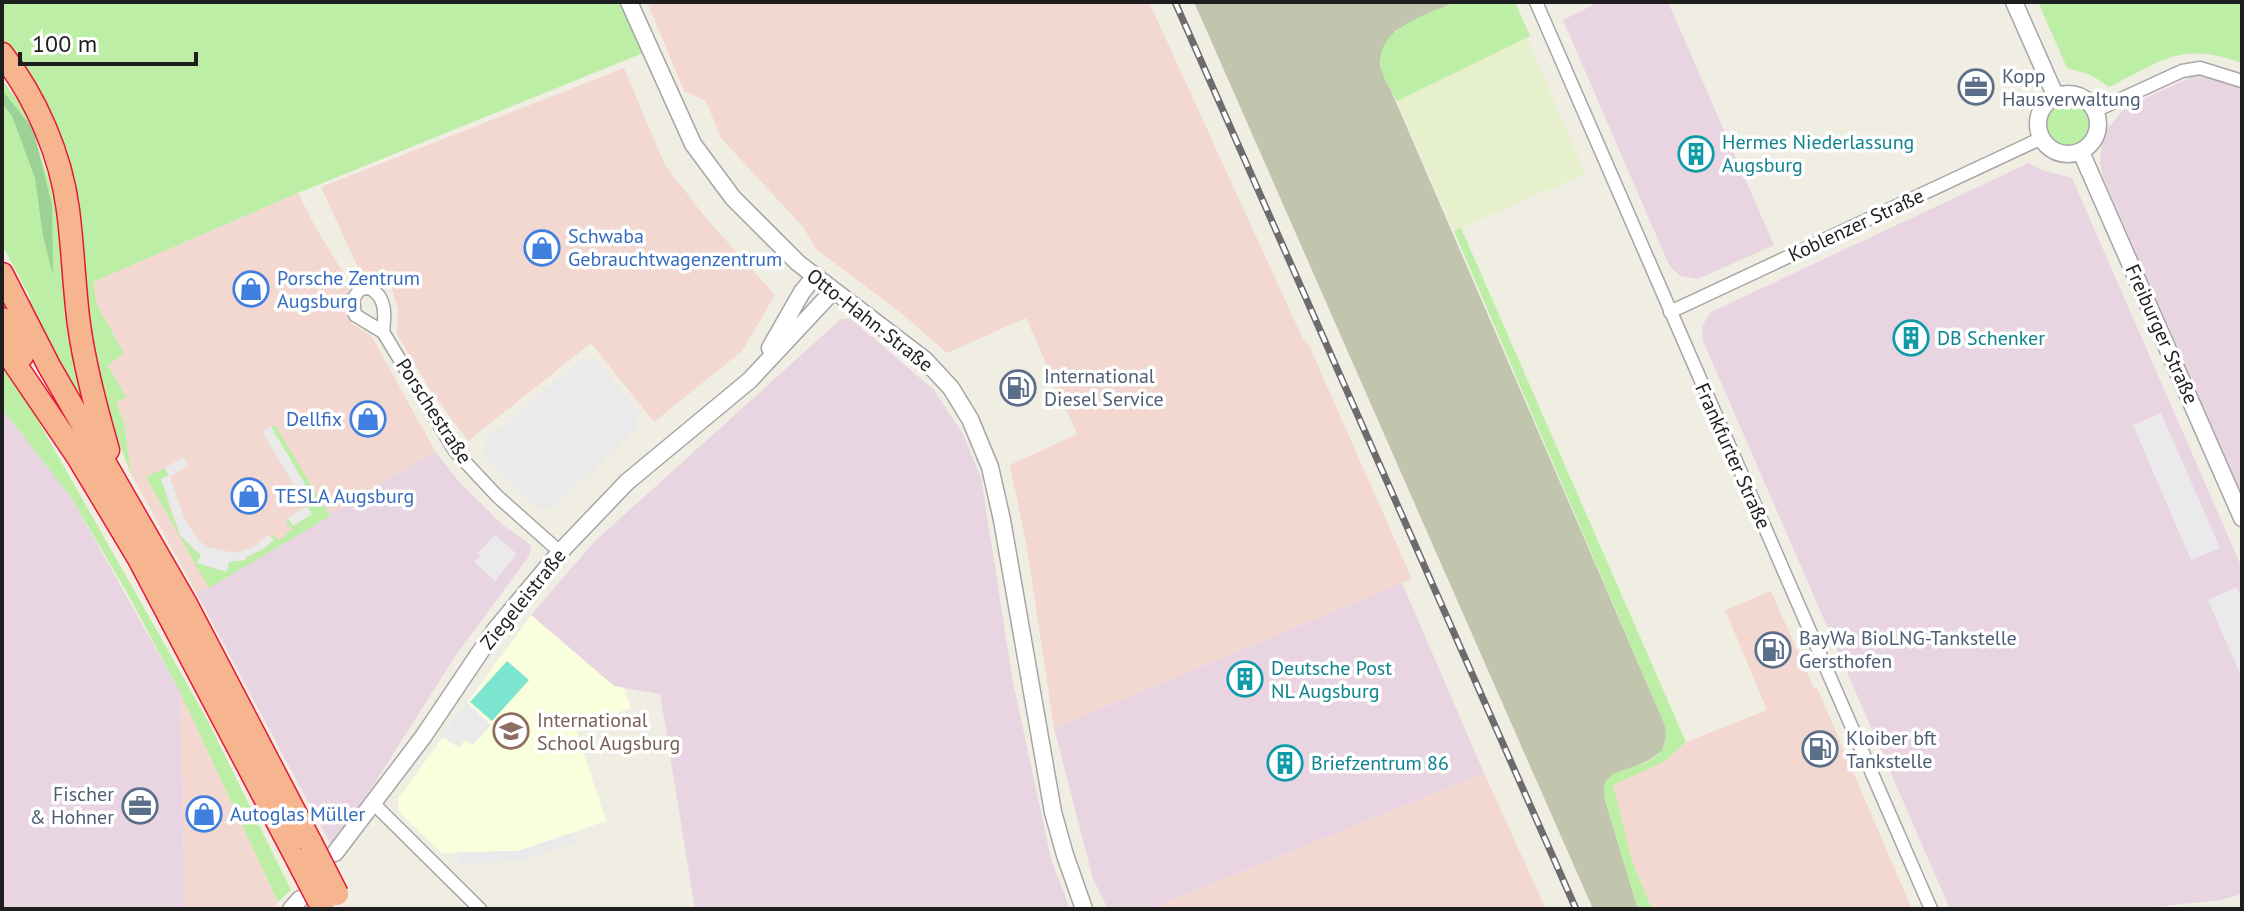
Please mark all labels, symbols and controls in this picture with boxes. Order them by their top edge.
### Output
scale bar [20,16,196,66]
text: 100 m [32,28,97,59]
place label: Kopp Hausverwaltung [2002,63,2141,112]
office icon: Kopp Hausverwaltung [1957,68,1995,106]
place label: Hermes Niederlassung Augsburg [1722,129,1914,178]
building icon: Hermes Niederlassung Augsburg [1677,135,1715,173]
street label: Koblenzer Straße [1784,182,1928,268]
place label: Schwaba Gebrauchtwagenzentrum [568,223,782,272]
shop icon: Schwaba Gebrauchtwagenzentrum [523,229,561,267]
street label: Freiburger Straße [2120,260,2204,408]
street label: Otto-Hahn-Straße [802,263,938,377]
place label: Porsche Zentrum Augsburg [277,265,420,314]
shop icon: Porsche Zentrum Augsburg [232,270,270,308]
building icon: DB Schenker [1892,319,1930,357]
place label: DB Schenker [1937,325,2045,351]
street label: Porschestraße [390,353,478,469]
place label: International Diesel Service [1044,363,1164,412]
fuel station icon: International Diesel Service [999,369,1037,407]
street label: Frankfurter Straße [1689,379,1777,533]
shop icon: Dellfix [349,400,387,438]
place label: Dellfix [286,406,342,432]
shop icon: TESLA Augsburg [230,477,268,515]
place label: TESLA Augsburg [275,483,414,509]
street label: Ziegeleistraße [474,543,572,655]
place label: BayWa BioLNG-Tankstelle Gersthofen [1799,625,2017,674]
fuel station icon: BayWa BioLNG-Tankstelle Gersthofen [1754,631,1792,669]
place label: Deutsche Post NL Augsburg [1271,655,1392,704]
building icon: Deutsche Post NL Augsburg [1226,660,1264,698]
place label: International School Augsburg [537,707,680,756]
school or university icon: International School Augsburg [492,712,530,750]
place label: Kloiber bft Tankstelle [1846,725,1937,774]
fuel station icon: Kloiber bft Tankstelle [1801,730,1839,768]
building icon: Briefzentrum 86 [1266,744,1304,782]
place label: Briefzentrum 86 [1311,750,1449,776]
place label: Fischer & Hohner [29,781,114,830]
office icon: Fischer & Hohner [121,787,159,825]
shop icon: Autoglas Müller [185,795,223,833]
place label: Autoglas Müller [230,801,365,827]

